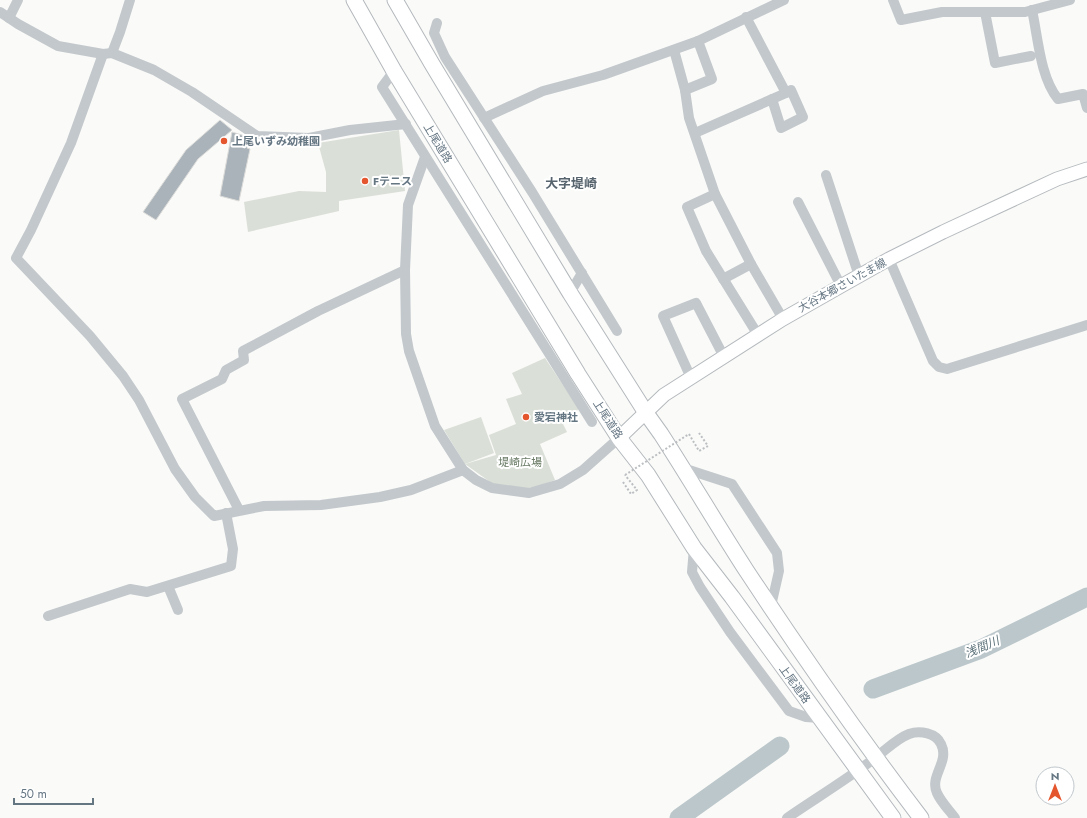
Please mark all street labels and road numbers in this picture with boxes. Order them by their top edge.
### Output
street label: 上尾道路 [420,120,456,166]
street label: 大谷本郷さいたま線 [795,254,889,316]
street label: 上尾道路 [589,396,627,442]
street label: 上尾道路 [776,661,814,707]

